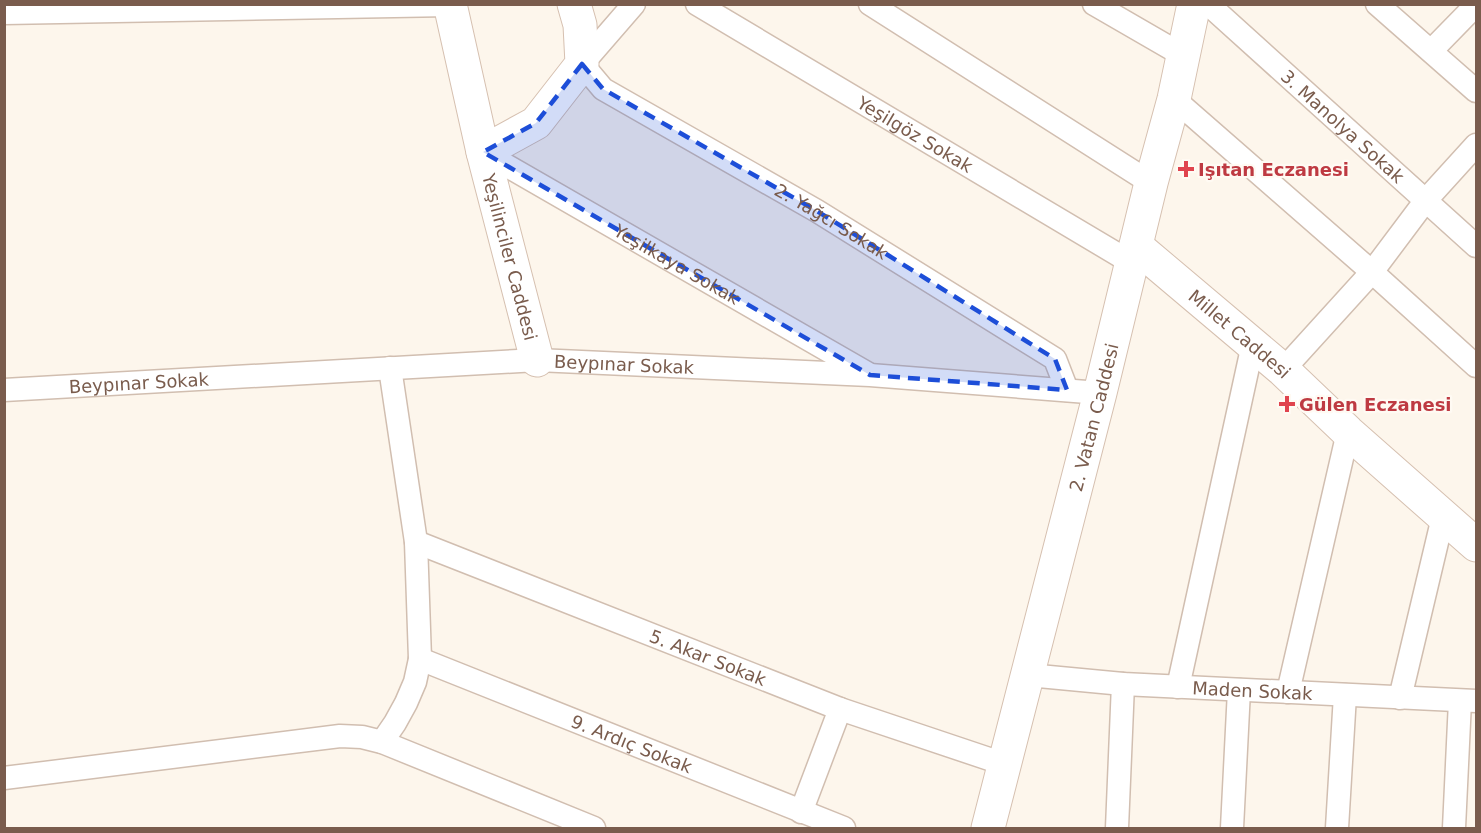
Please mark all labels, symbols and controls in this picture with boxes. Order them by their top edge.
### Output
street label: 3. Manolya Sokak [1277,65,1409,187]
street label: Yeşilgöz Sokak [853,91,977,177]
place label: Işıtan Eczanesi [1198,159,1349,180]
marker: Işıtan Eczanesi [1179,162,1193,176]
street label: Yeşilinciler Caddesi [478,170,542,343]
street label: 2. Yağcı Sokak [771,179,893,263]
street label: Yeşilkaya Sokak [610,219,744,308]
street label: Millet Caddesi [1185,285,1295,382]
street label: 2. Vatan Caddesi [1065,341,1122,494]
street label: Beypınar Sokak [554,350,695,378]
street label: Beypınar Sokak [68,368,210,397]
place label: Gülen Eczanesi [1299,394,1452,415]
marker: Gülen Eczanesi [1280,397,1294,411]
street label: 5. Akar Sokak [647,625,770,690]
street label: Maden Sokak [1192,677,1314,704]
street label: 9. Ardıç Sokak [568,710,696,777]

